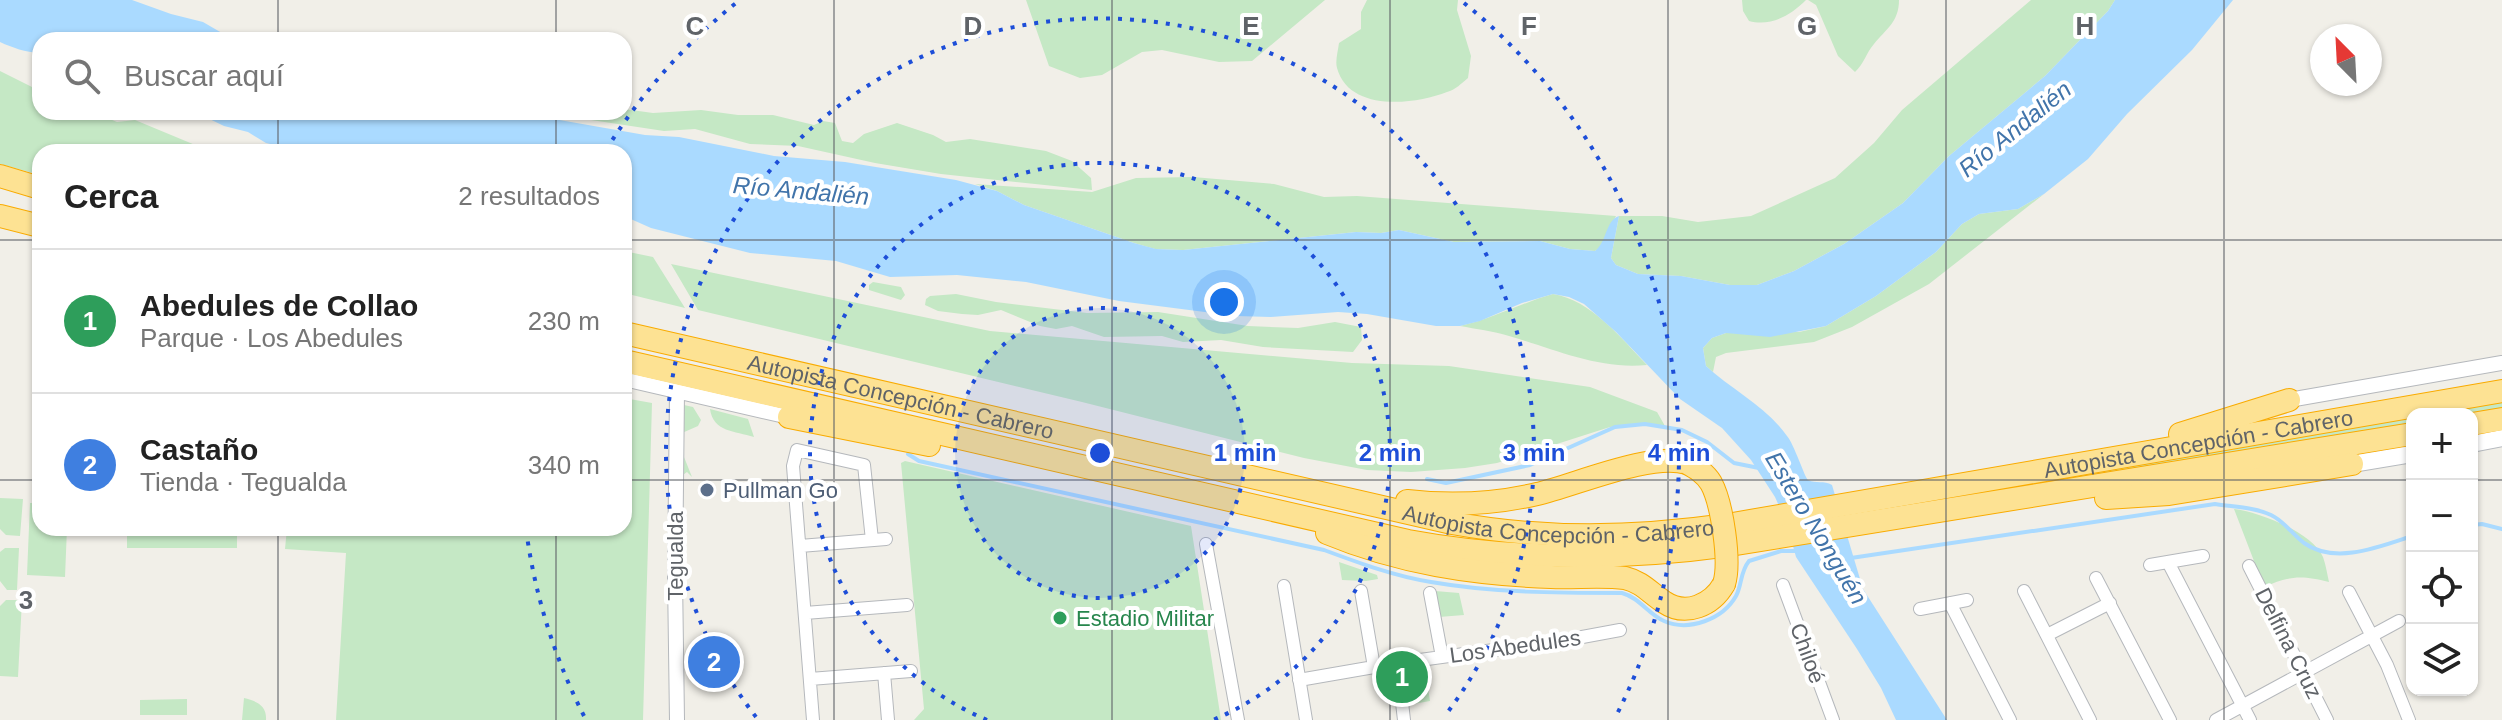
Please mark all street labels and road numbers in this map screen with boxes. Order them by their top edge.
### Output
street label: Autopista Concepción - Cabrero [745,350,1056,444]
street label: Autopista Concepción - Cabrero [2042,405,2355,483]
street label: Autopista Concepción - Cabrero [1400,500,1716,548]
street label: Tegualda [663,511,688,601]
street label: Delfina Cruz [2250,584,2327,703]
street label: Chiloé [1785,620,1830,687]
street label: Los Abedules [1448,625,1582,668]

